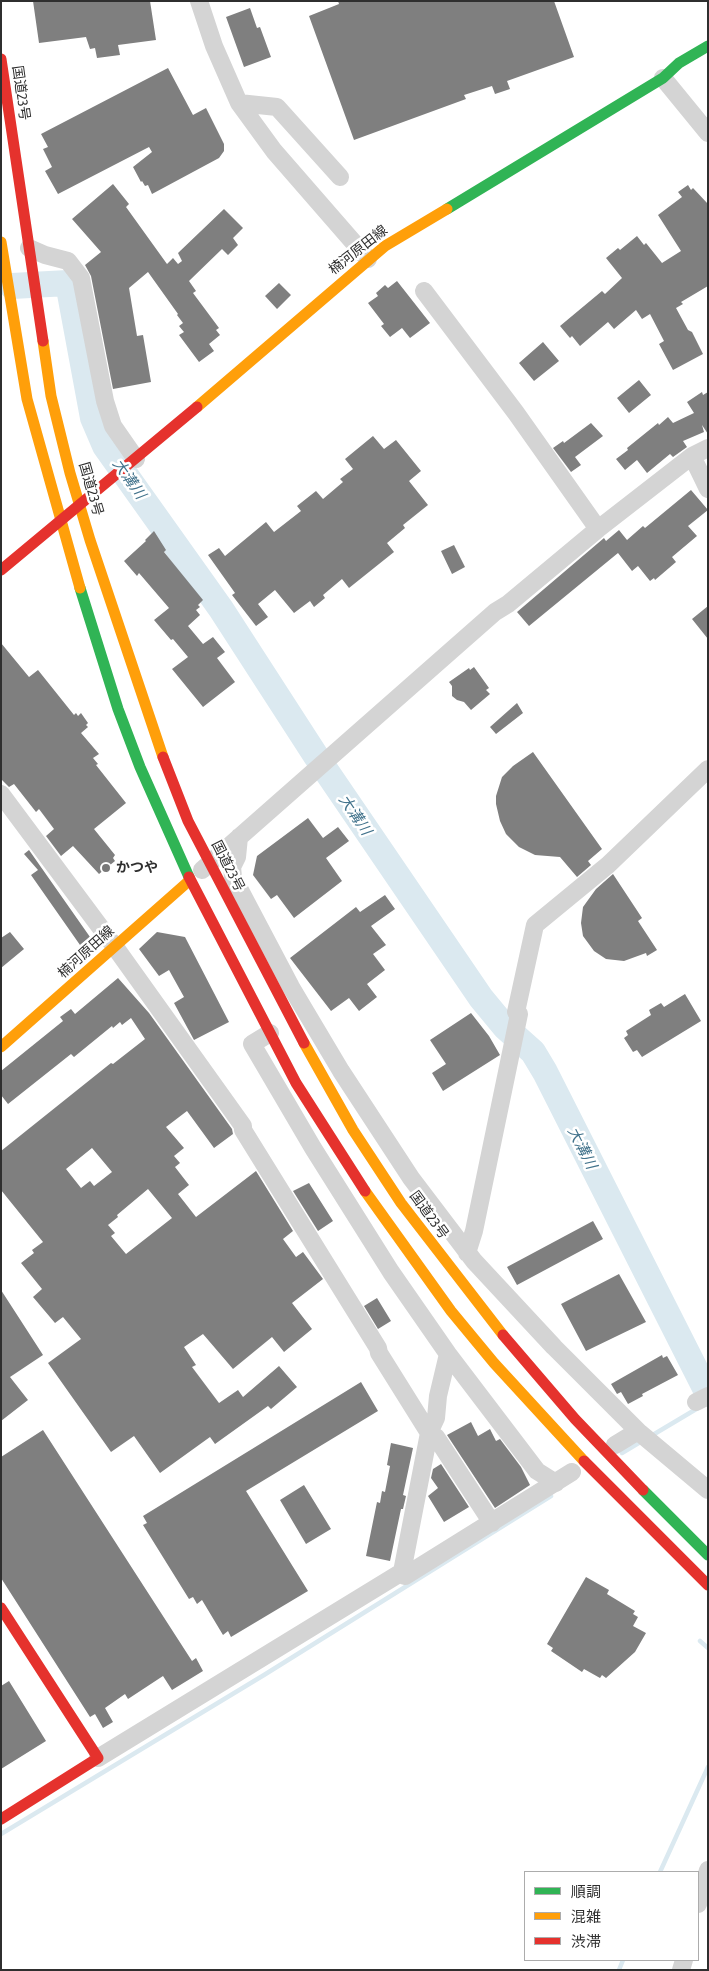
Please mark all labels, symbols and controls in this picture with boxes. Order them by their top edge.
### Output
street label: 国道23号 [9,65,33,121]
street label: 楠河原田線 [325,222,391,278]
water label: 大溝川 [109,455,149,503]
street label: 国道23号 [75,460,107,518]
water label: 大溝川 [335,791,375,839]
street label: 国道23号 [208,838,248,894]
place label: かつや [116,860,158,876]
marker: かつや [100,862,112,874]
street label: 楠河原田線 [54,922,118,982]
water label: 大溝川 [564,1124,600,1172]
street label: 国道23号 [406,1188,452,1242]
legend [524,1871,699,1961]
text: 順調 [571,1883,601,1900]
text: 混雑 [571,1908,601,1925]
text: 渋滞 [571,1933,601,1950]

